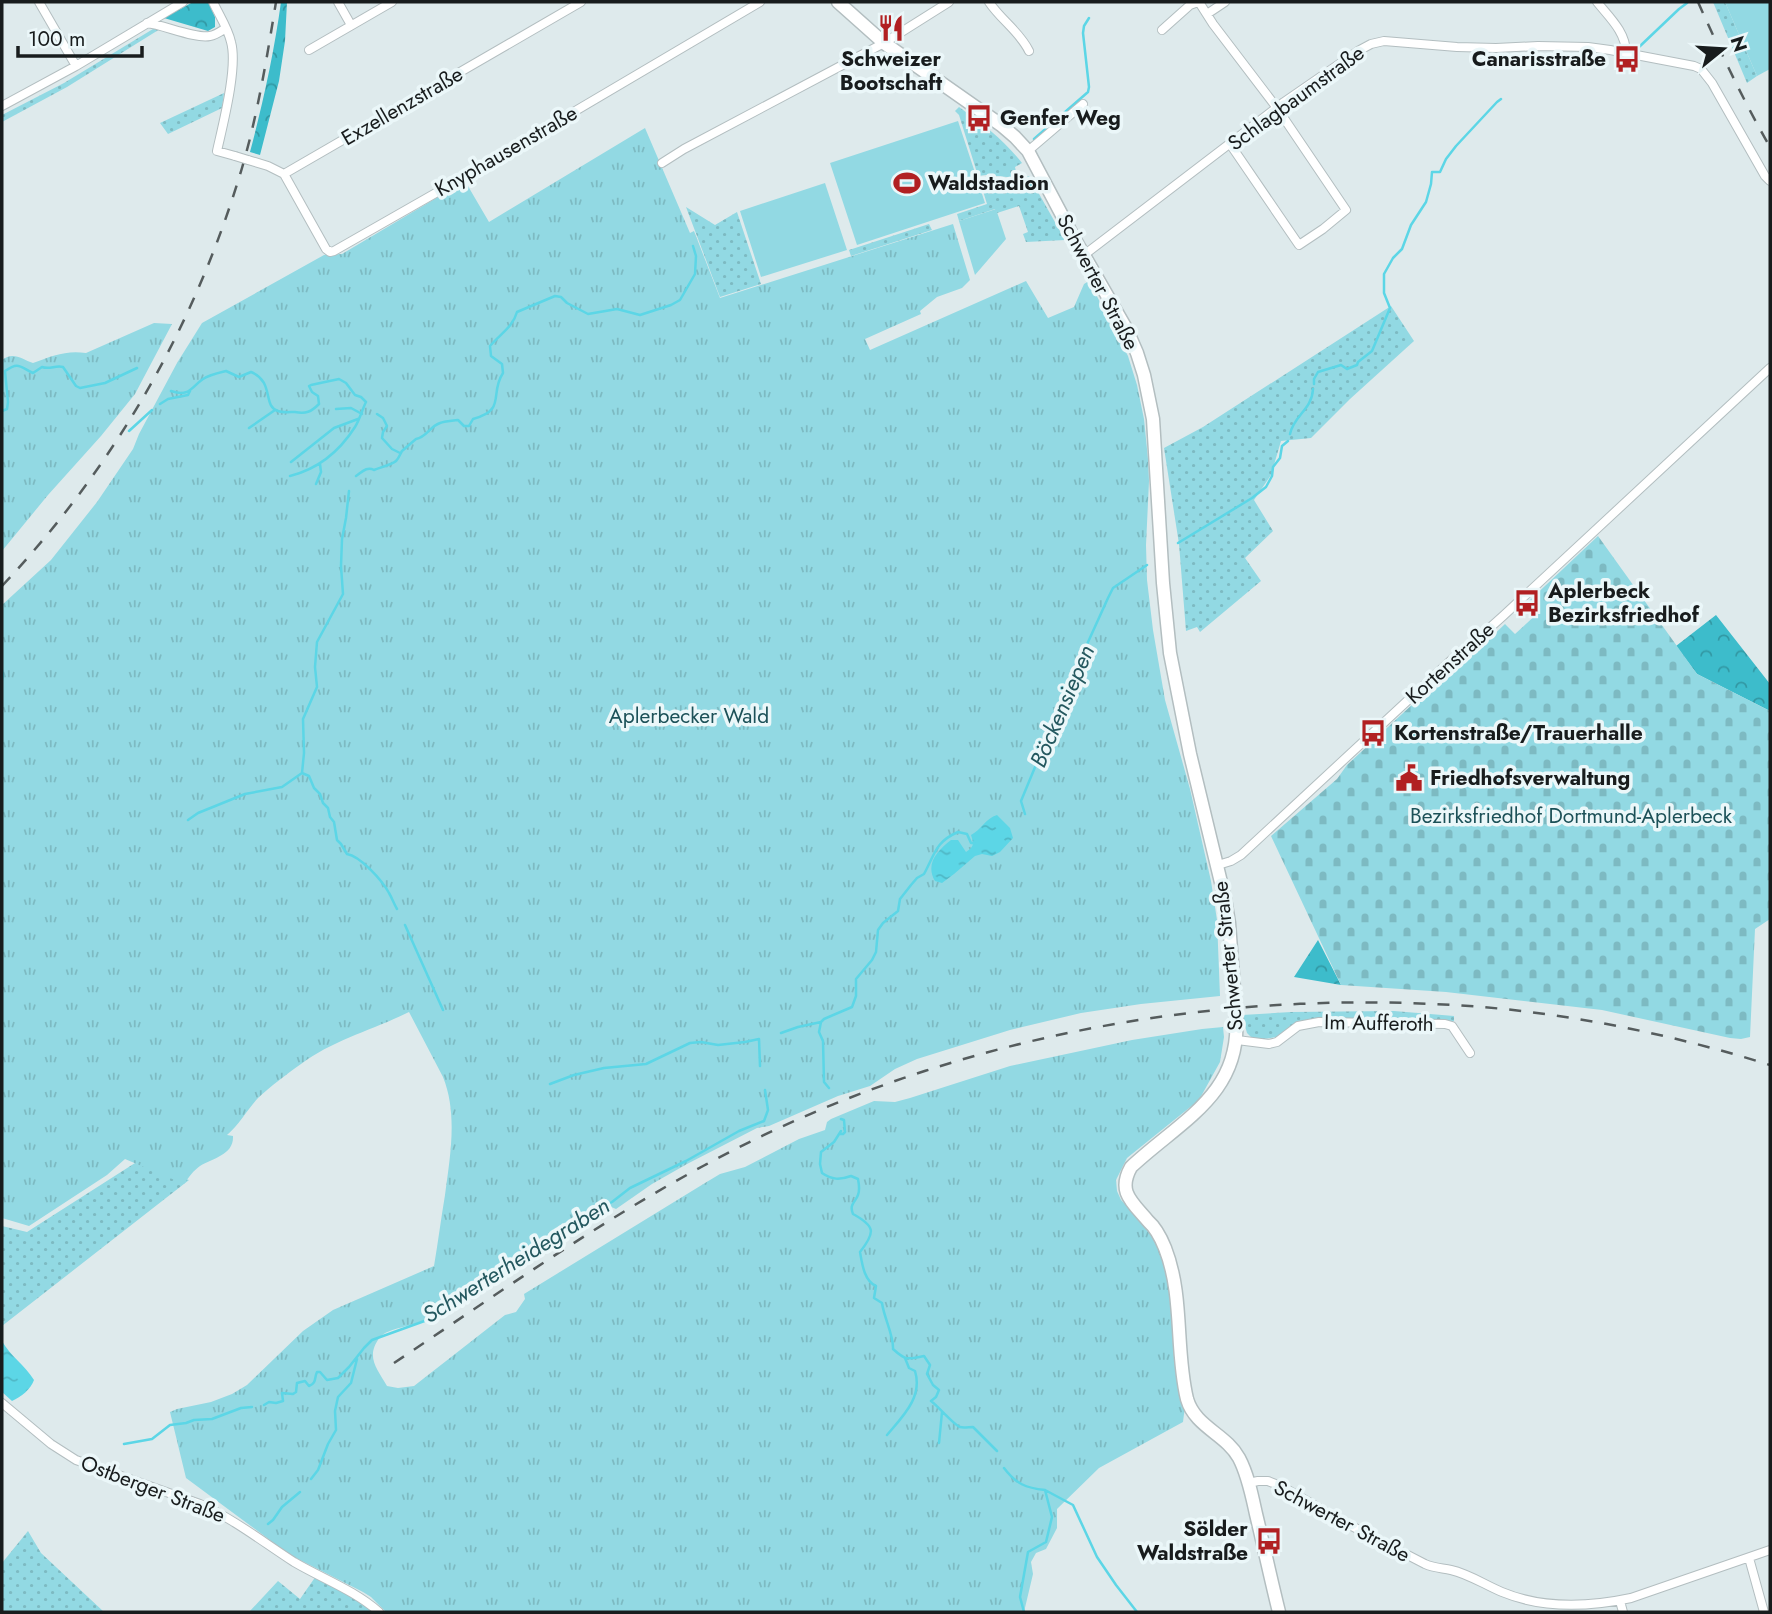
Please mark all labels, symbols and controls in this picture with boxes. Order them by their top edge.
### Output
restaurant icon: Schweizer Bootschaft [876,13,906,43]
scale bar [18,14,142,58]
north arrow [1688,14,1758,84]
text: 100 m [28,24,85,54]
text: N [1724,33,1754,55]
street label: Schlagbaumstraße [1221,38,1371,158]
place label: Schweizer Bootschaft [840,44,943,98]
place label: Canarisstraße [1472,44,1606,74]
bus stop icon: Canarisstraße [1612,44,1642,74]
street label: Exzellenzstraße [336,59,468,153]
street label: Knyphausenstraße [429,98,583,204]
bus stop icon: Genfer Weg [964,103,994,133]
place label: Genfer Weg [1000,103,1121,133]
sports icon: Waldstadion [892,168,922,198]
place label: Waldstadion [928,168,1049,198]
street label: Schwerter Straße [1049,209,1147,356]
place label: Aplerbeck Bezirksfriedhof [1547,576,1700,630]
bus stop icon: Aplerbeck Bezirksfriedhof [1512,588,1542,618]
street label: Kortenstraße [1399,615,1501,711]
water label: Böckensiepen [1021,639,1103,773]
park label: Aplerbecker Wald [609,701,769,731]
bus stop icon: Kortenstraße/Trauerhalle [1358,718,1388,748]
place label: Kortenstraße/Trauerhalle [1394,718,1643,748]
public building icon: Friedhofsverwaltung [1394,763,1424,793]
place label: Friedhofsverwaltung [1430,763,1630,793]
park label: Bezirksfriedhof Dortmund-Aplerbeck [1410,801,1733,831]
street label: Schwerter Straße [1205,879,1251,1032]
street label: Im Aufferoth [1324,1007,1434,1039]
water label: Schwerterheidegraben [416,1189,616,1331]
street label: Ostberger Straße [76,1448,230,1530]
street label: Schwerter Straße [1269,1472,1416,1570]
place label: Sölder Waldstraße [1137,1514,1248,1568]
bus stop icon: Sölder Waldstraße [1254,1526,1284,1556]

